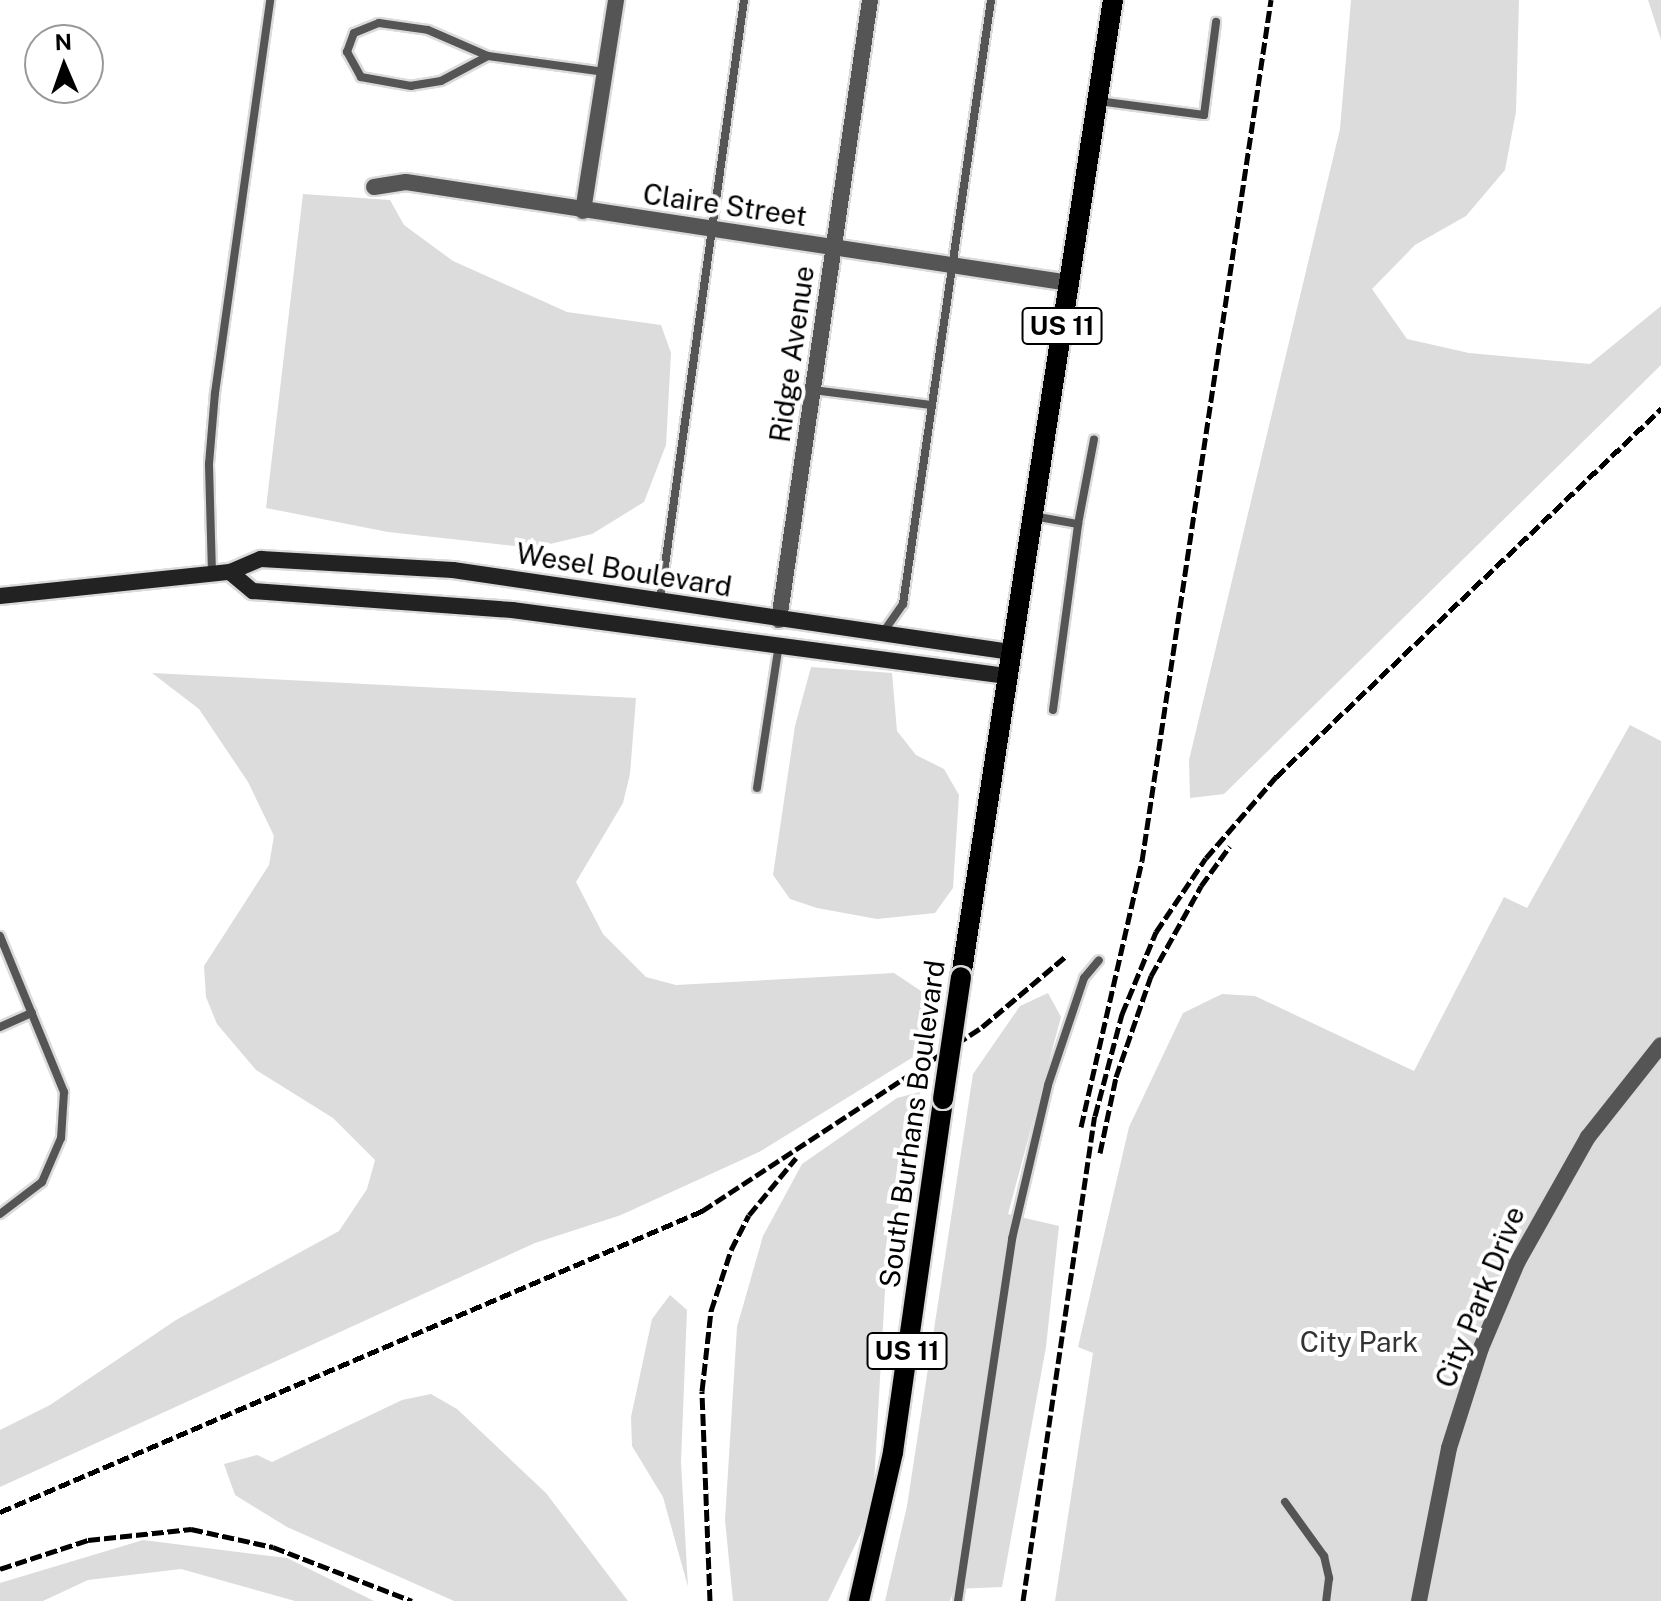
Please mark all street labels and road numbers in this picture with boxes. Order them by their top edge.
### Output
street label: Claire Street [641,177,809,233]
street label: Ridge Avenue [763,263,821,445]
road number: US 11 [1020,304,1104,348]
street label: Wesel Boulevard [514,536,734,604]
street label: South Burhans Boulevard [872,958,952,1290]
street label: City Park Drive [1428,1202,1532,1392]
road number: US 11 [865,1329,949,1373]

